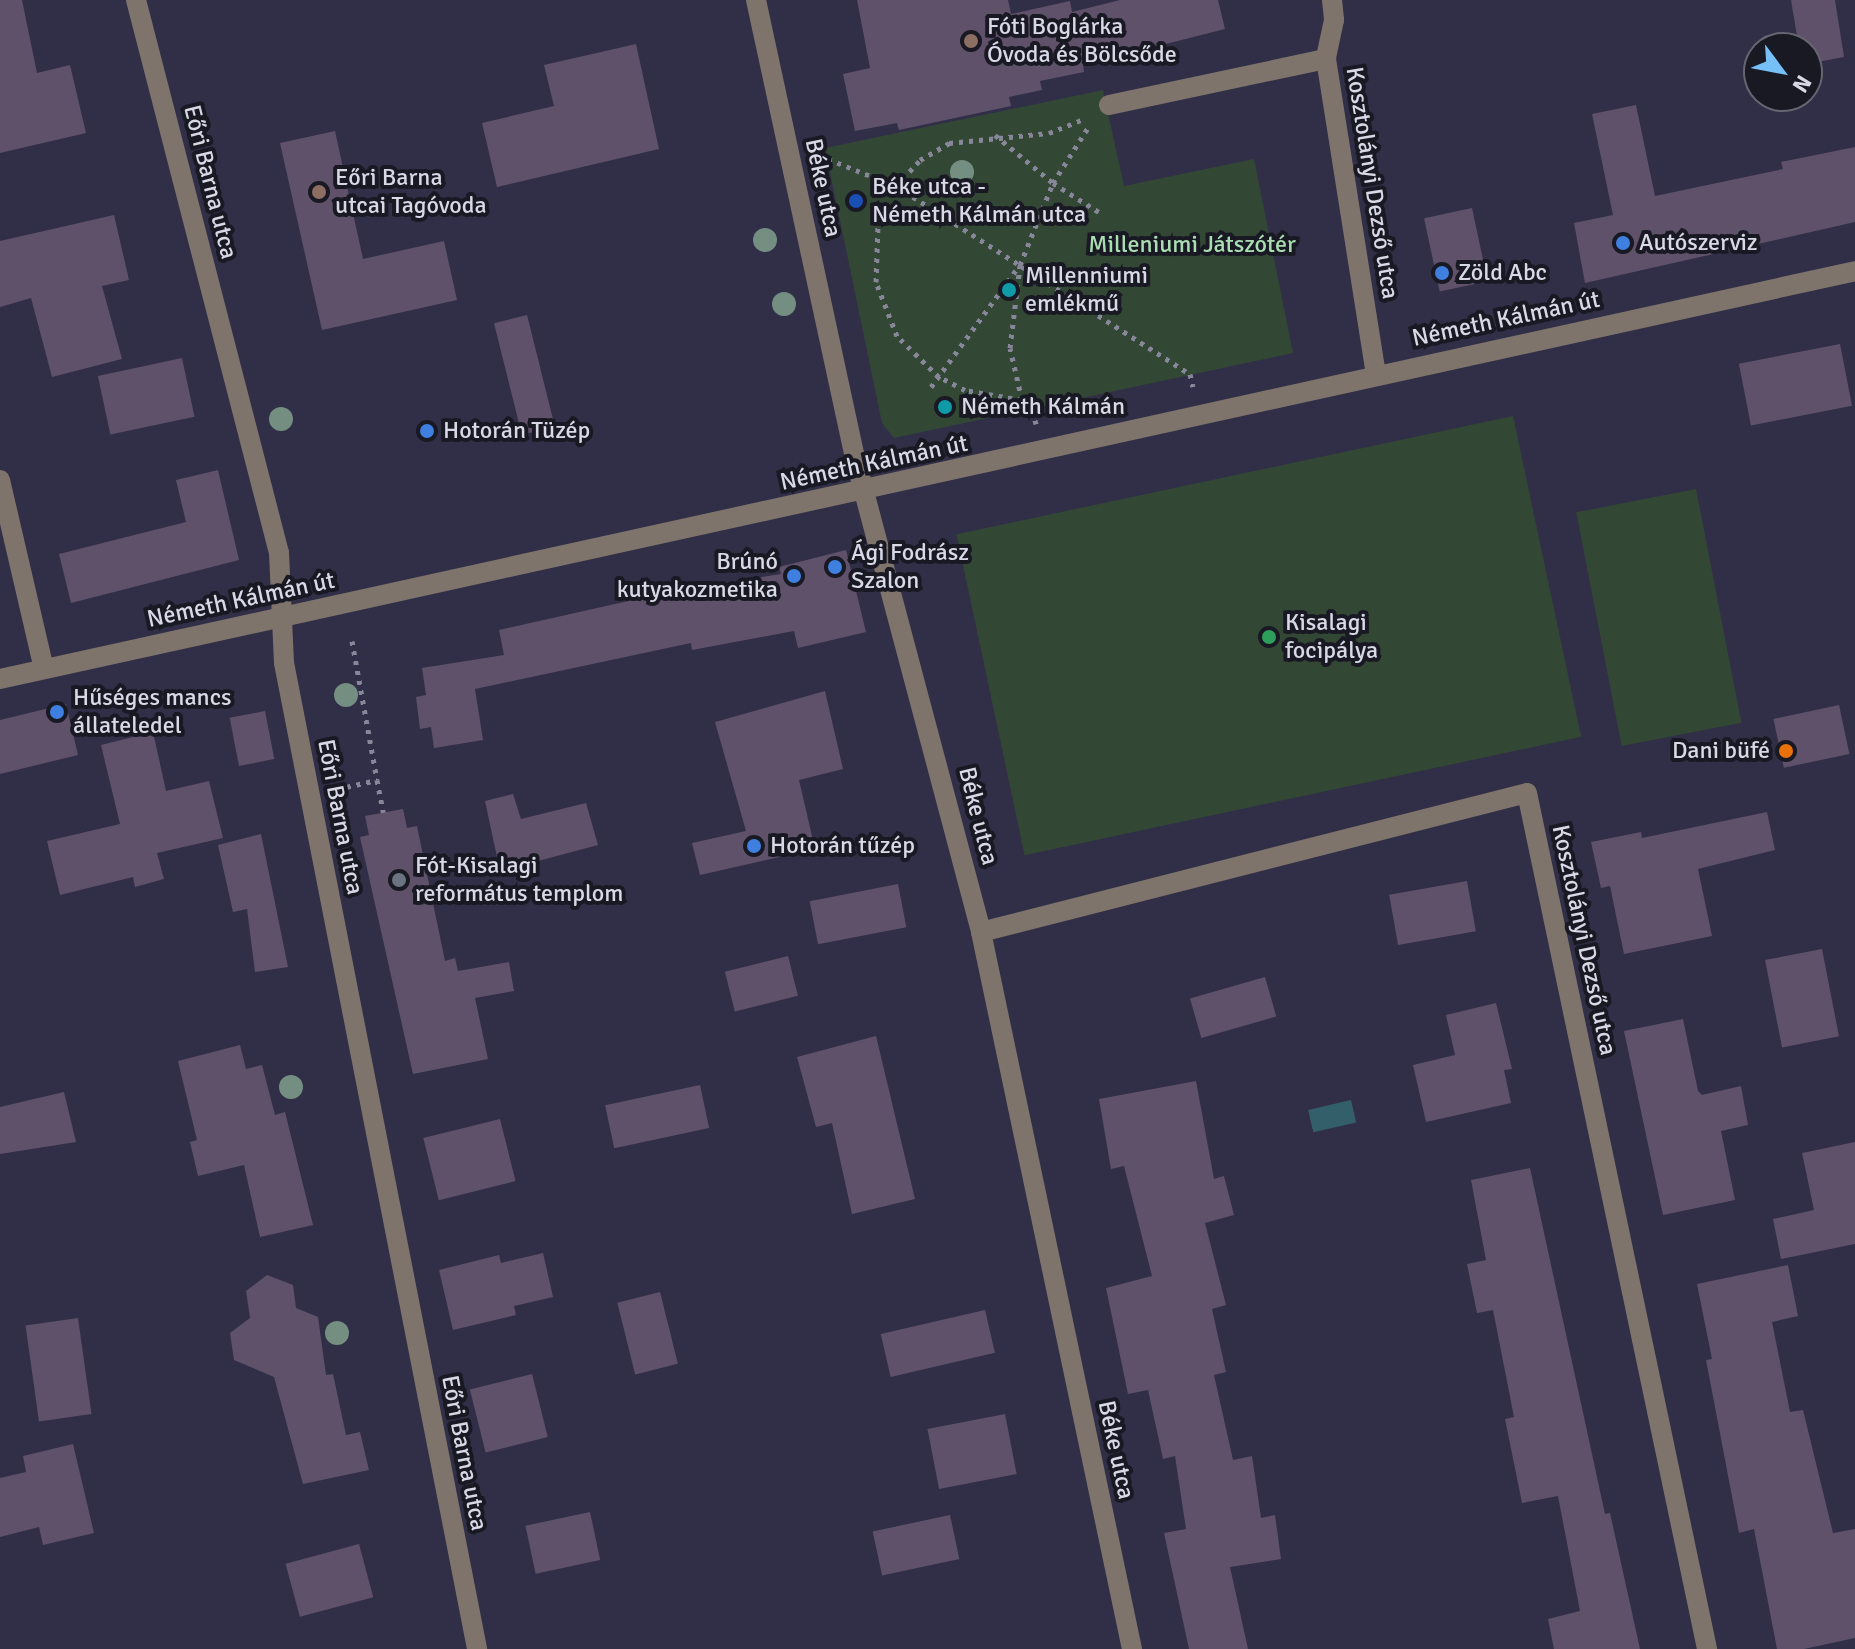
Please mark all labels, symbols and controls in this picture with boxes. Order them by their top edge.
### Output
place label: Fóti Boglárka Óvoda és Bölcsőde [987,13,1177,69]
marker: Fóti Boglárka Óvoda és Bölcsőde [962,32,980,50]
north arrow [1743,32,1823,112]
street label: Kosztolányi Dezső utca [1339,65,1405,301]
text: N [1787,70,1818,98]
street label: Eőri Barna utca [177,102,243,262]
street label: Béke utca [799,136,847,240]
place label: Eőri Barna utcai Tagóvoda [335,164,487,220]
place label: Béke utca - Németh Kálmán utca [872,173,1086,229]
marker: Eőri Barna utcai Tagóvoda [310,183,328,201]
marker: Béke utca - Németh Kálmán utca [847,192,865,210]
place label: Autószerviz [1639,229,1757,257]
park label: Milleniumi Játszótér [1088,231,1296,259]
marker: Autószerviz [1614,234,1632,252]
place label: Zöld Abc [1458,259,1547,287]
place label: Millenniumi emlékmű [1025,262,1148,318]
marker: Zöld Abc [1433,264,1451,282]
marker: Millenniumi emlékmű [1000,281,1018,299]
street label: Németh Kálmán út [1410,285,1602,353]
place label: Németh Kálmán [961,393,1125,421]
marker: Németh Kálmán [936,398,954,416]
place label: Hotorán Tüzép [443,417,590,445]
marker: Hotorán Tüzép [418,422,436,440]
street label: Németh Kálmán út [778,429,970,497]
place label: Ági Fodrász Szalon [851,539,969,595]
place label: Brúnó kutyakozmetika [617,548,778,604]
marker: Ági Fodrász Szalon [826,558,844,576]
street label: Németh Kálmán út [145,566,337,634]
marker: Brúnó kutyakozmetika [785,567,803,585]
place label: Kisalagi focipálya [1285,609,1378,665]
marker: Kisalagi focipálya [1260,628,1278,646]
place label: Hűséges mancs állateledel [73,684,231,740]
marker: Hűséges mancs állateledel [48,703,66,721]
street label: Eőri Barna utca [311,737,369,897]
place label: Dani büfé [1672,737,1770,765]
marker: Dani büfé [1777,742,1795,760]
street label: Béke utca [952,764,1004,868]
street label: Kosztolányi Dezső utca [1546,822,1622,1058]
place label: Hotorán tűzép [770,832,915,860]
marker: Hotorán tűzép [745,837,763,855]
place label: Fót-Kisalagi református templom [415,852,623,908]
marker: Fót-Kisalagi református templom [390,871,408,889]
street label: Eőri Barna utca [435,1373,493,1533]
street label: Béke utca [1092,1398,1140,1502]

